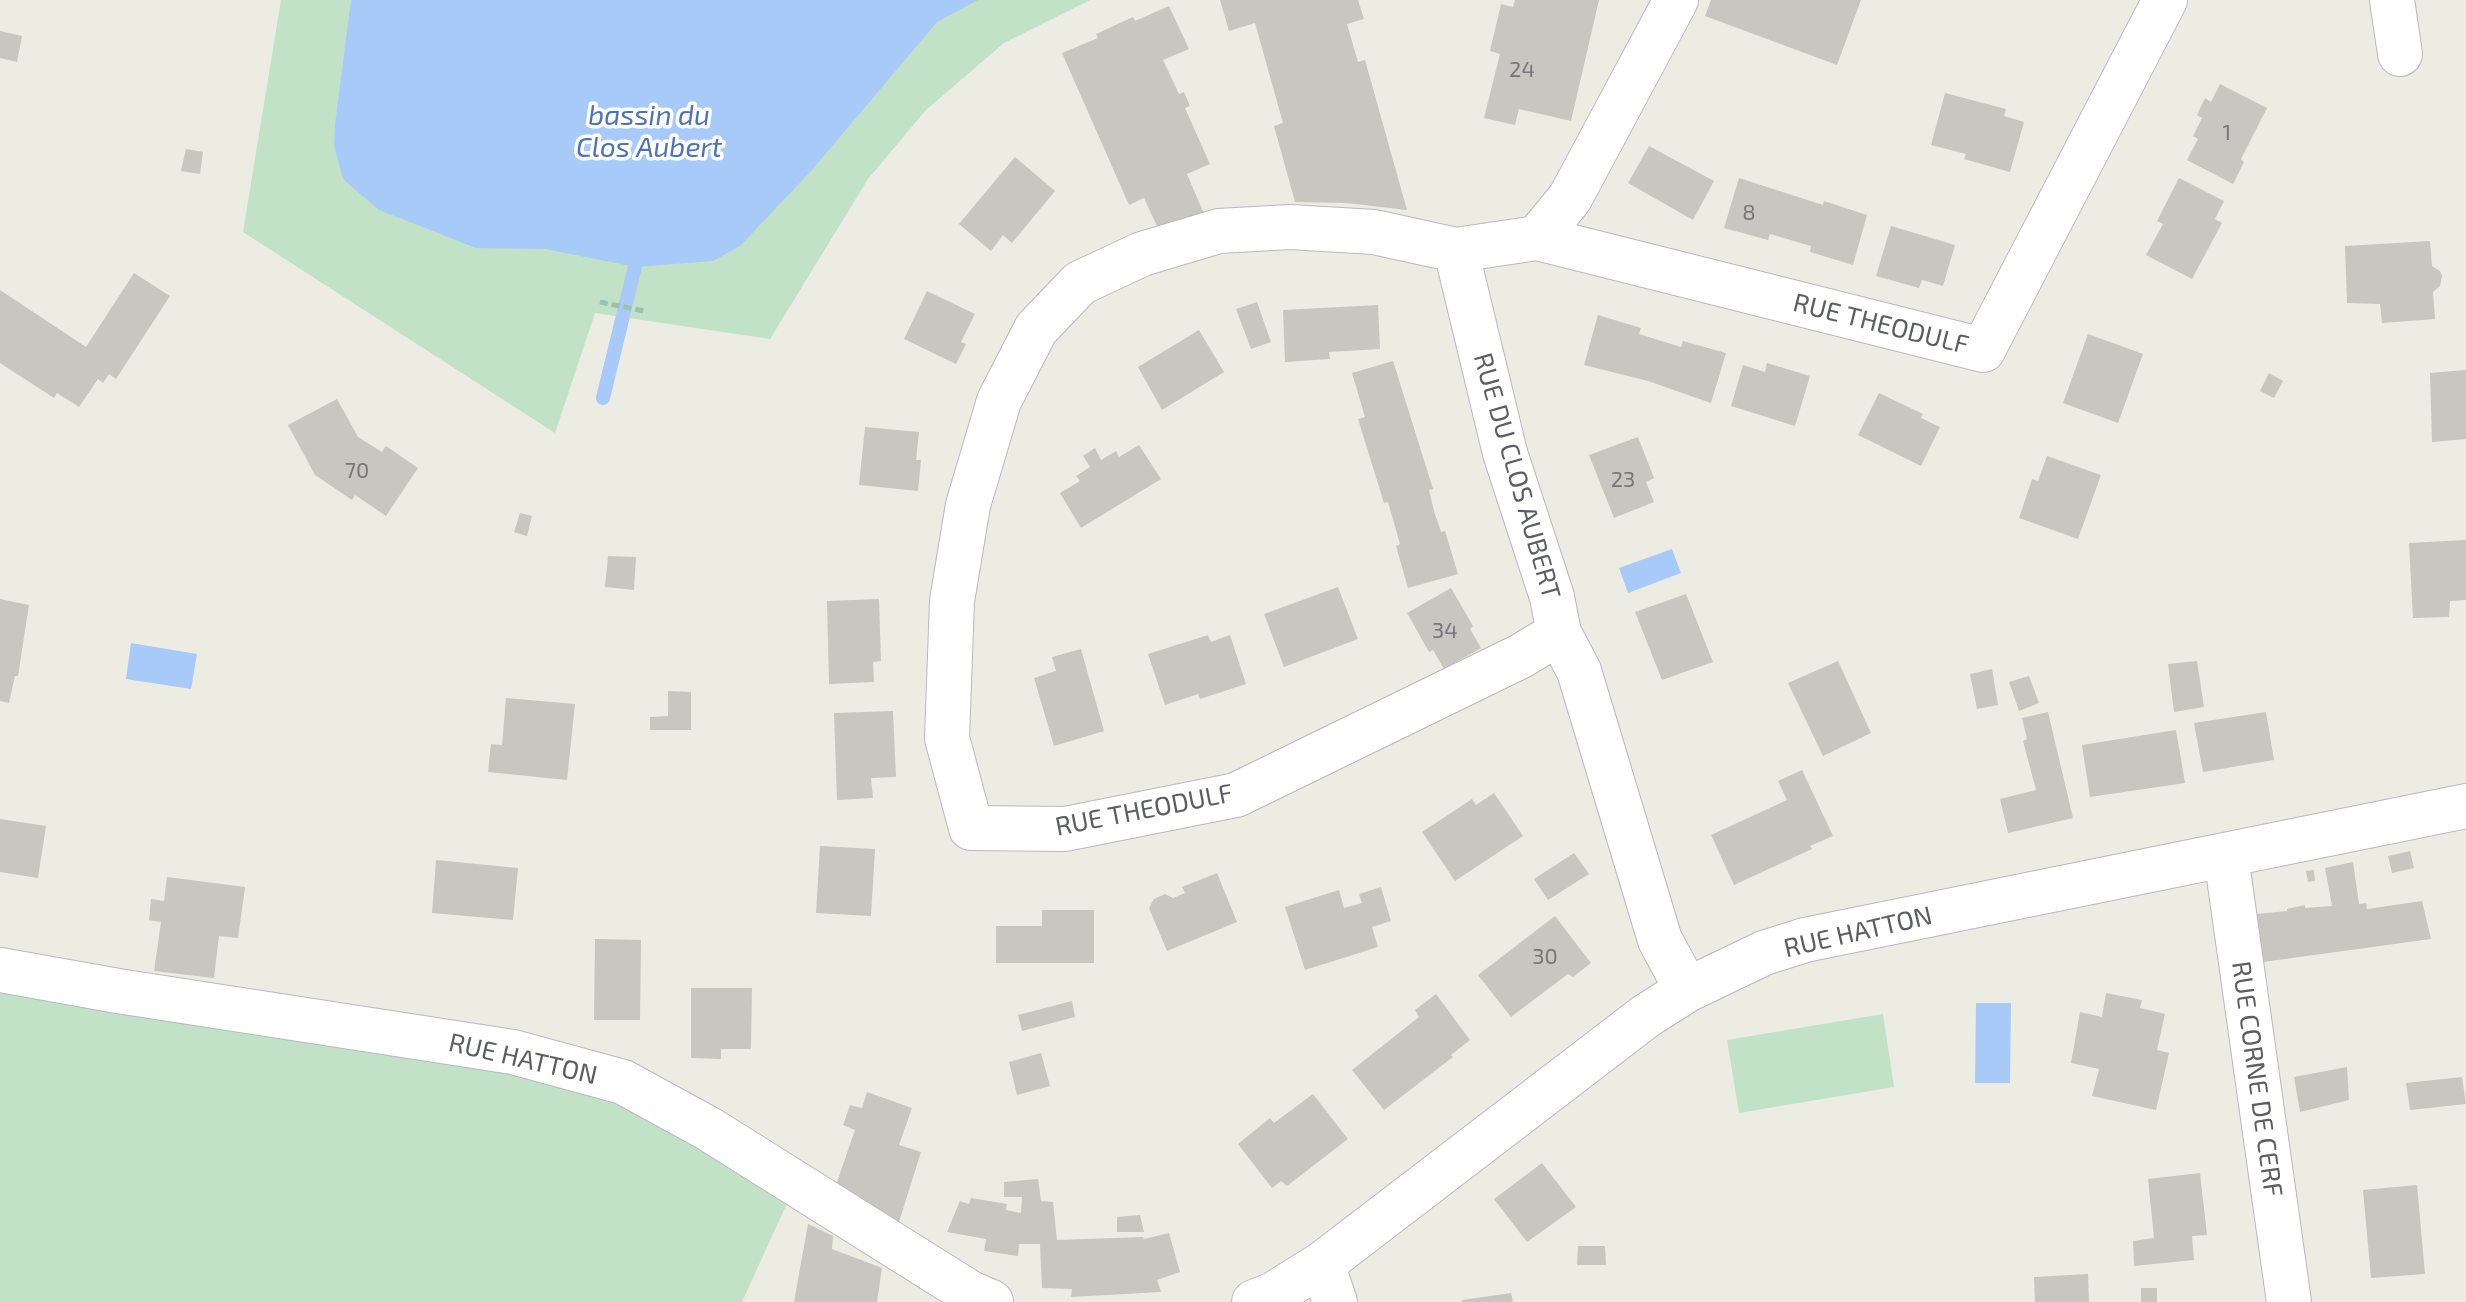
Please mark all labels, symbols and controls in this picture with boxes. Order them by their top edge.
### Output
house number: 24 [1509,57,1535,83]
water label: bassin du Clos Aubert [576,99,722,165]
house number: 1 [2223,120,2231,146]
house number: 8 [1742,200,1756,226]
street label: RUE THEODULF [1790,287,1972,361]
street label: RUE DU CLOS AUBERT [1467,349,1567,603]
house number: 70 [345,458,369,484]
house number: 23 [1611,467,1635,493]
house number: 34 [1432,618,1458,644]
street label: RUE THEODULF [1053,778,1235,842]
street label: RUE HATTON [1781,900,1935,964]
house number: 30 [1532,944,1558,970]
street label: RUE CORNE DE CERF [2225,959,2289,1199]
street label: RUE HATTON [446,1027,600,1091]

